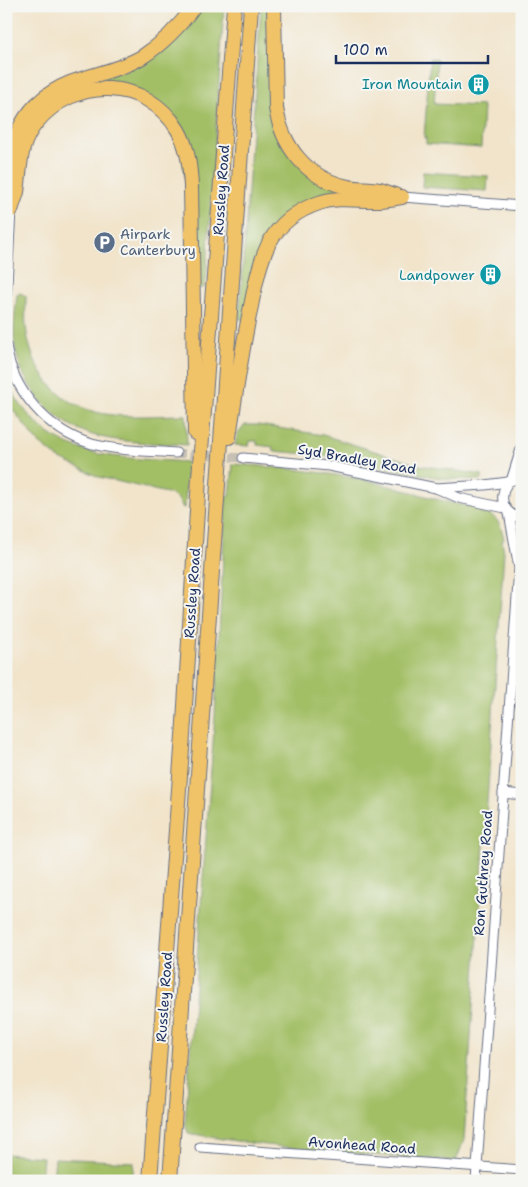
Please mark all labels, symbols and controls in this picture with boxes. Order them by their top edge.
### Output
scale bar [336,32,488,64]
text: 100 m [343,40,388,60]
building icon: Iron Mountain [466,72,490,96]
place label: Iron Mountain [362,75,462,93]
street label: Russley Road [209,144,233,236]
place label: Airpark Canterbury [120,225,196,259]
parking icon: Airpark Canterbury [92,230,116,254]
building icon: Landpower [479,263,503,287]
place label: Landpower [399,266,475,284]
street label: Syd Bradley Road [296,440,418,478]
street label: Russley Road [180,547,204,639]
street label: Ron Guthrey Road [470,810,496,936]
street label: Russley Road [152,951,176,1043]
street label: Avonhead Road [307,1132,417,1158]

